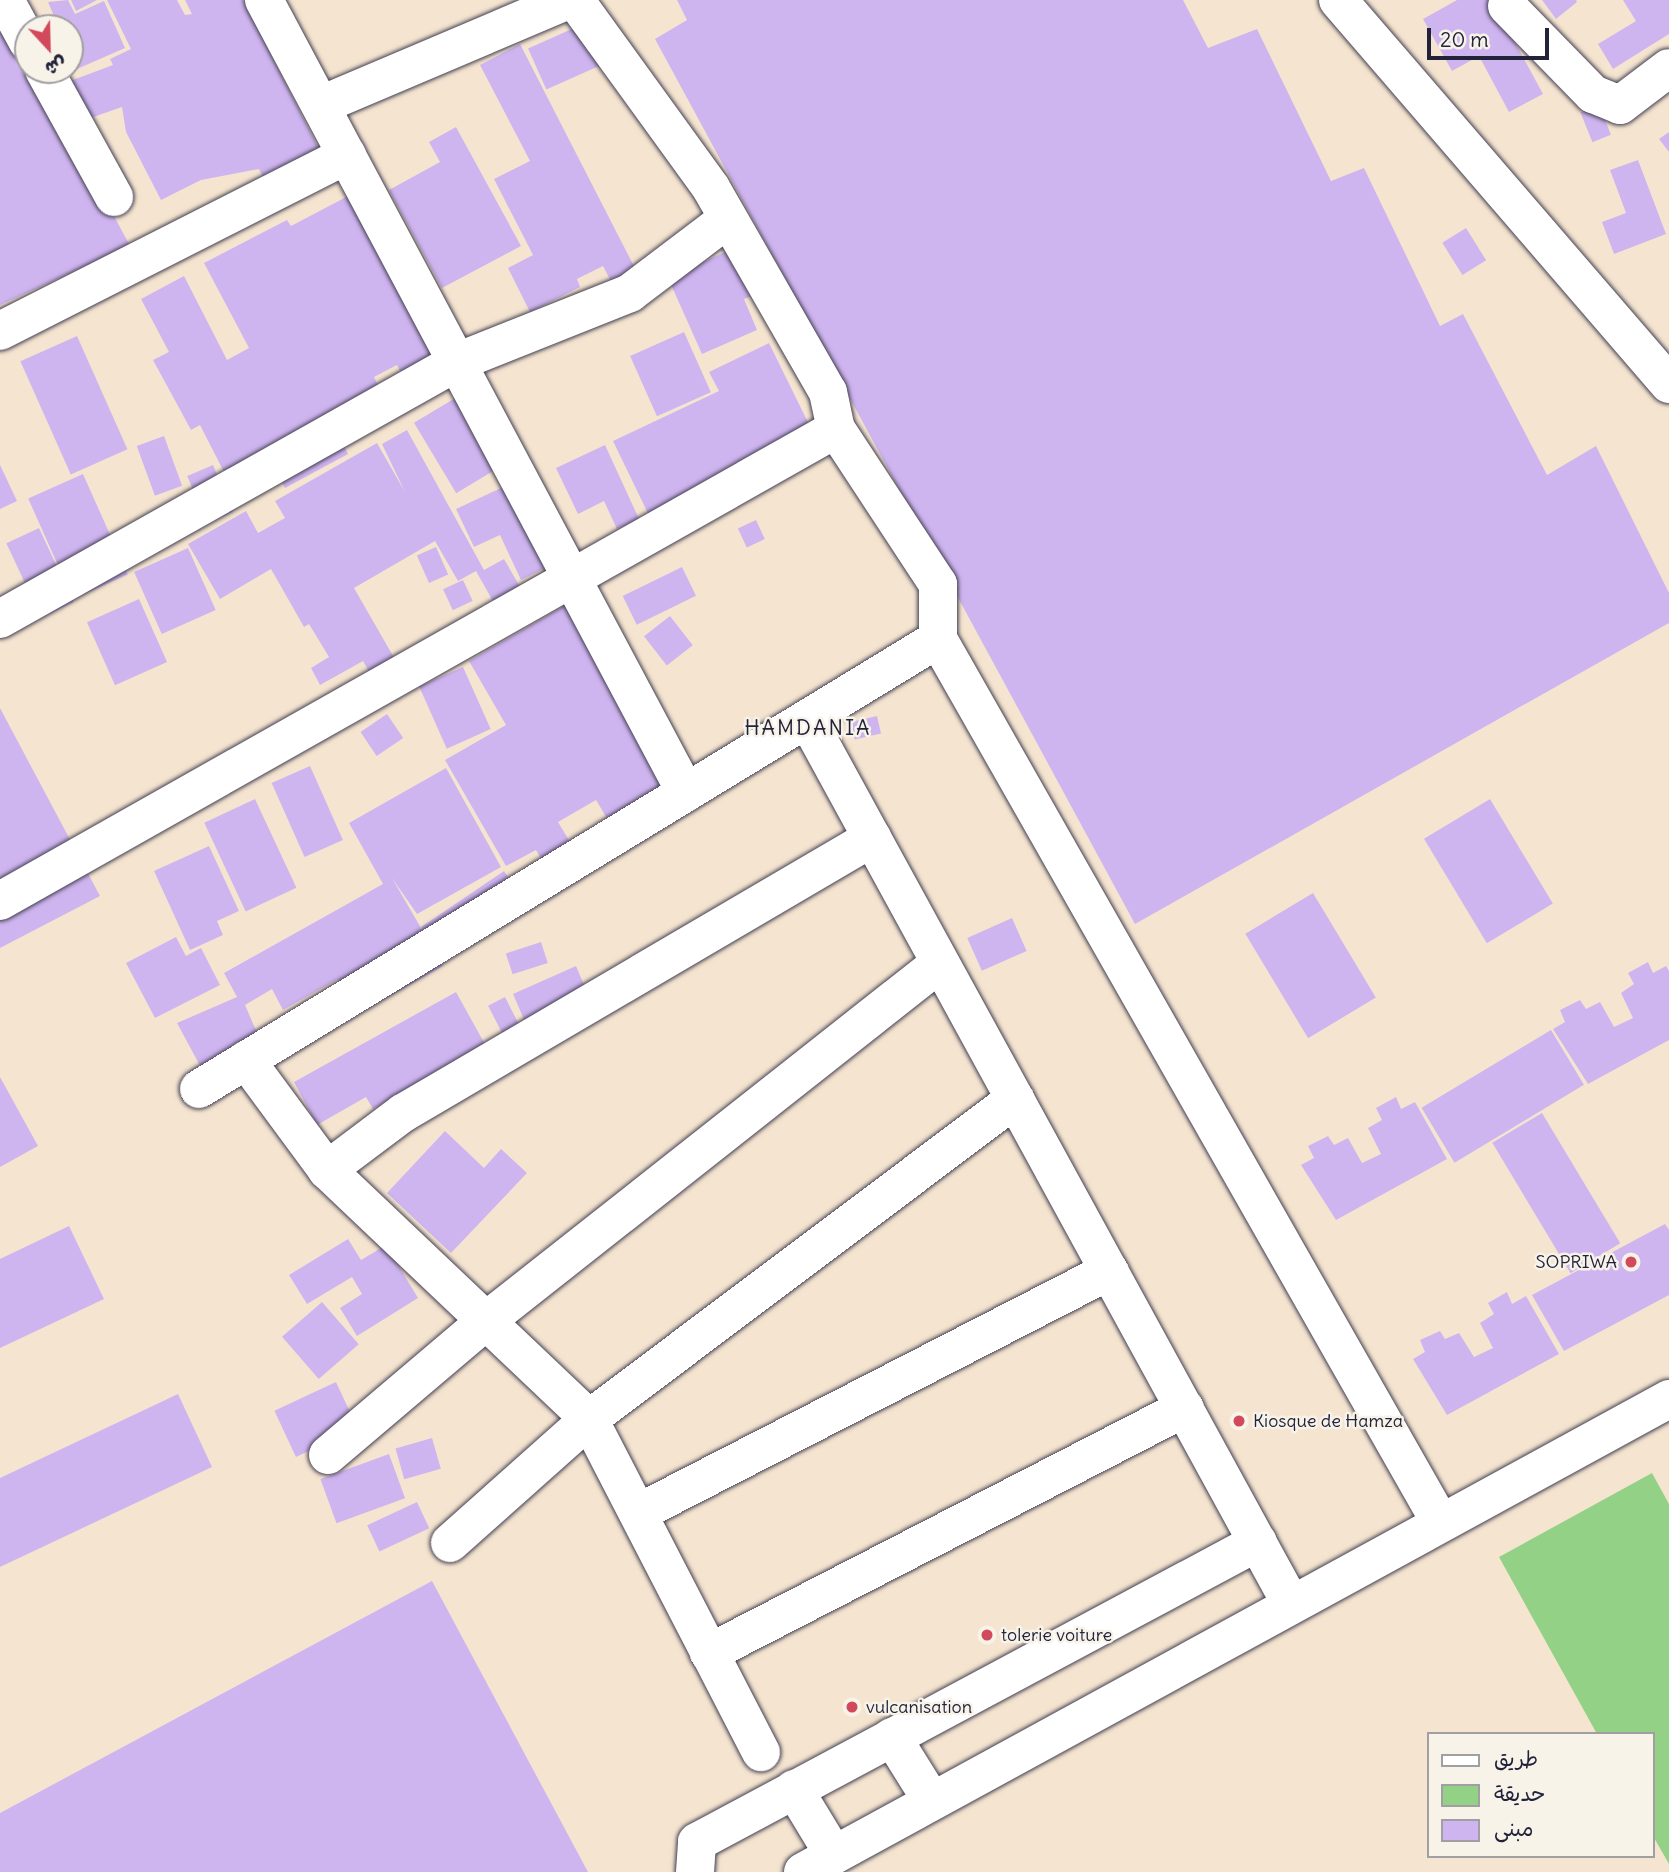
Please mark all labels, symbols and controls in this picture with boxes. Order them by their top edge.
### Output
north arrow [14,14,84,84]
scale bar [1431,14,1554,58]
text: 20 m [1440,26,1489,53]
text: ش [42,52,70,82]
district label: HAMDANIA [745,715,871,741]
place label: SOPRIWA [1535,1251,1617,1273]
marker: SOPRIWA [1623,1254,1639,1270]
place label: Kiosque de Hamza [1253,1410,1403,1432]
marker: Kiosque de Hamza [1231,1413,1247,1429]
place label: tolerie voiture [1001,1624,1112,1646]
marker: tolerie voiture [979,1627,995,1643]
place label: vulcanisation [866,1696,972,1718]
marker: vulcanisation [844,1699,860,1715]
legend [1428,1732,1655,1858]
text: طريق [1494,1745,1538,1772]
text: حديقة [1494,1780,1545,1807]
text: مبنى [1494,1815,1533,1842]

